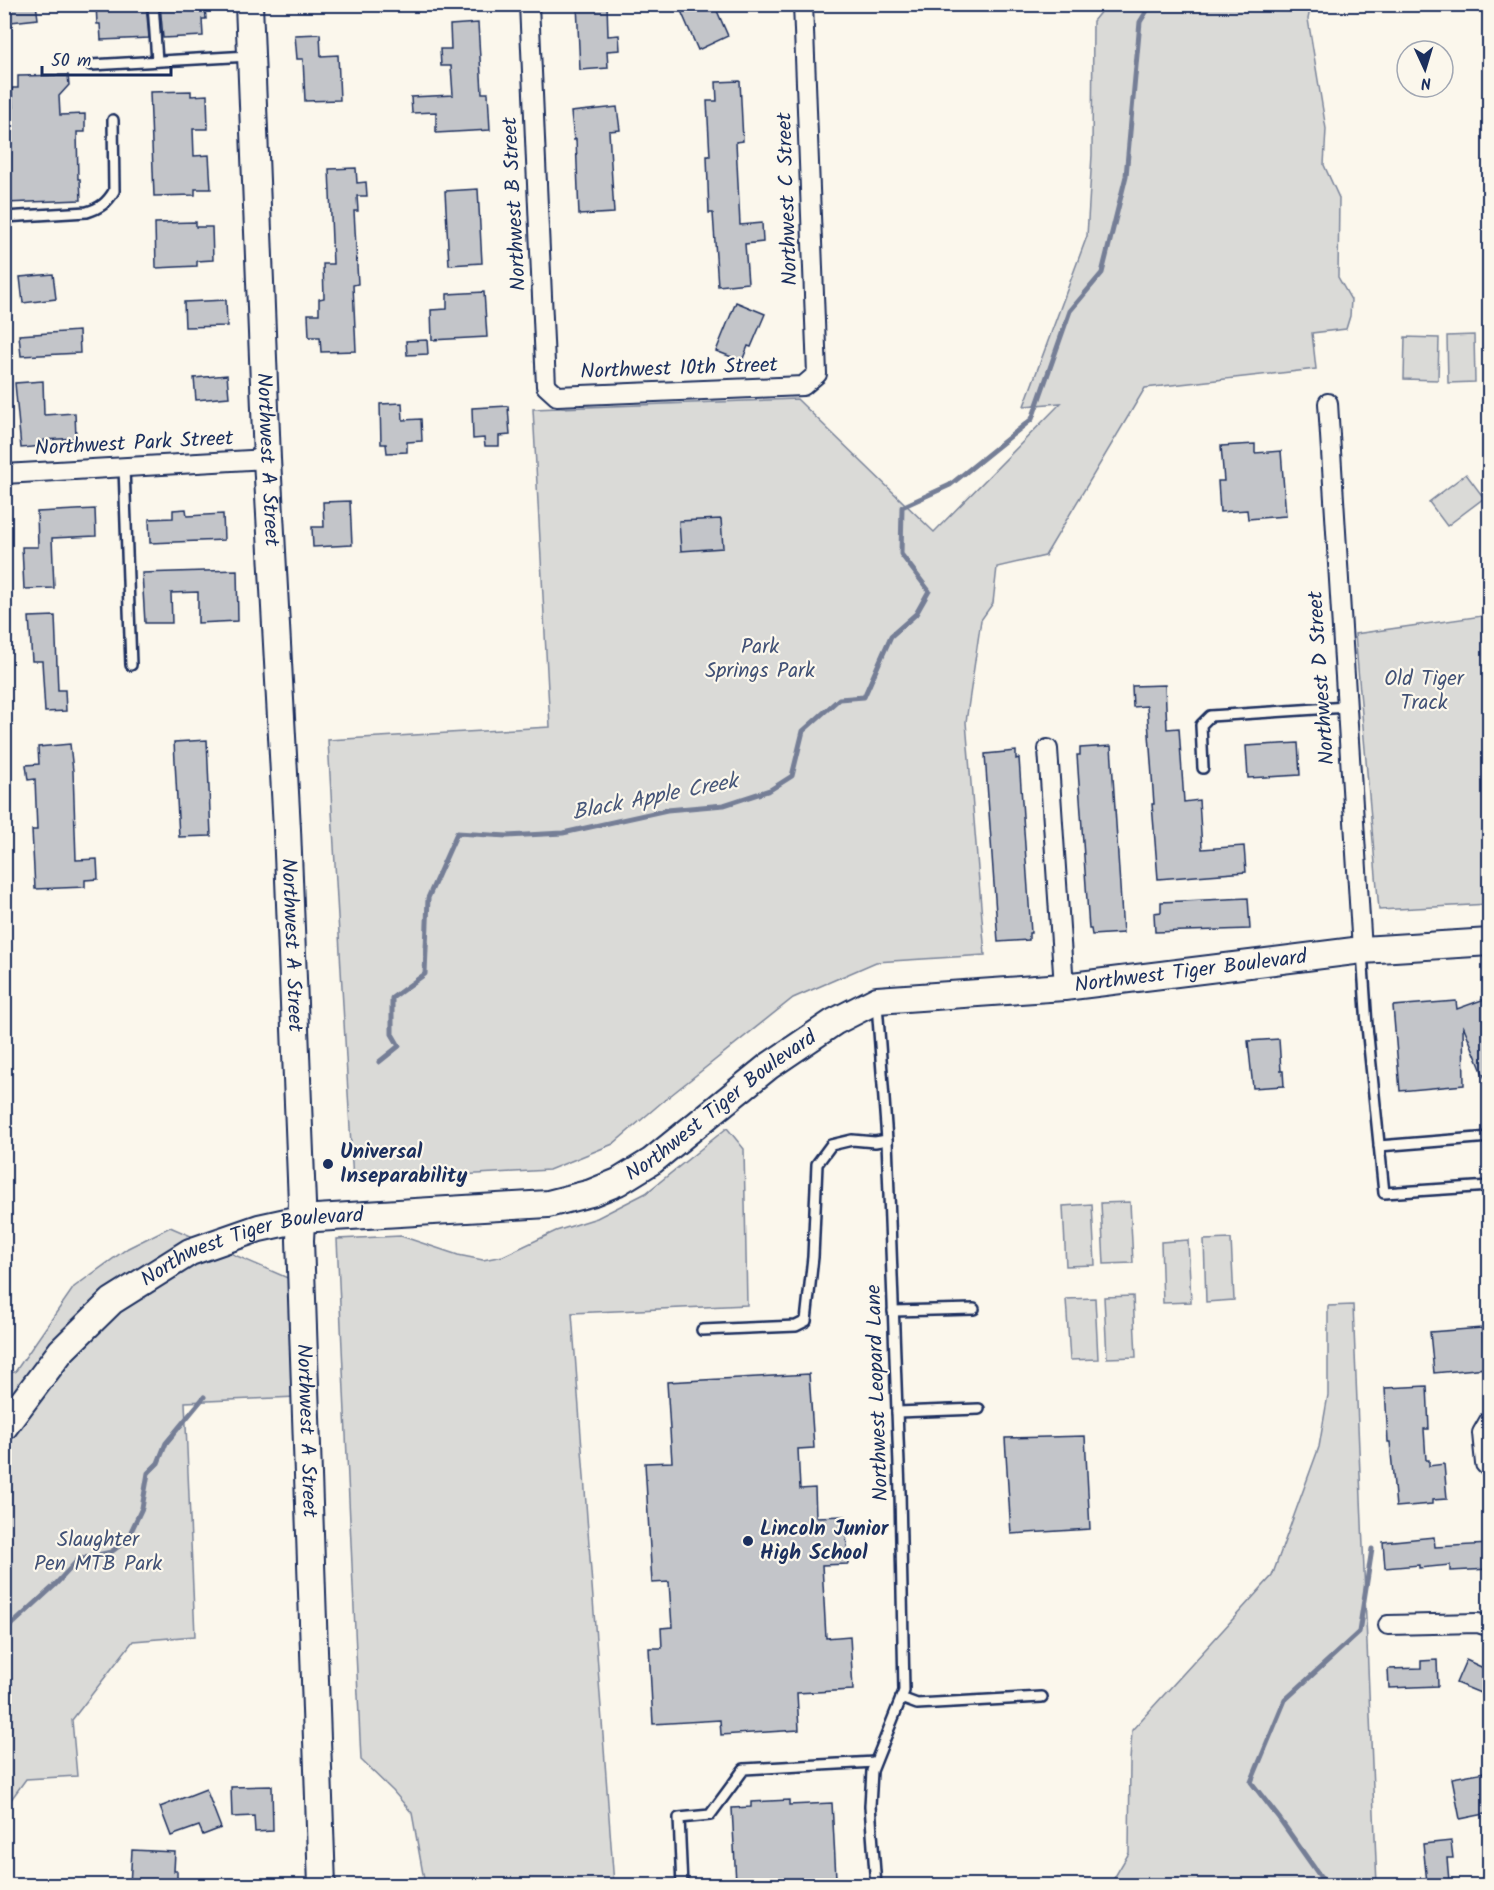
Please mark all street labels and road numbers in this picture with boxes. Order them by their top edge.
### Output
street label: Northwest C Street [768,111,808,286]
street label: Northwest B Street [494,115,536,292]
street label: Northwest 10th Street [580,349,779,389]
street label: Northwest A Street [247,372,288,548]
street label: Northwest Park Street [34,422,235,466]
street label: Northwest D Street [1299,589,1345,766]
street label: Northwest A Street [272,858,312,1033]
street label: Northwest Tiger Boulevard [1072,940,1309,1002]
street label: Northwest Tiger Boulevard [619,1021,824,1190]
street label: Northwest Tiger Boulevard [134,1199,365,1296]
street label: Northwest Leopard Lane [858,1283,898,1502]
street label: Northwest A Street [287,1343,326,1519]

